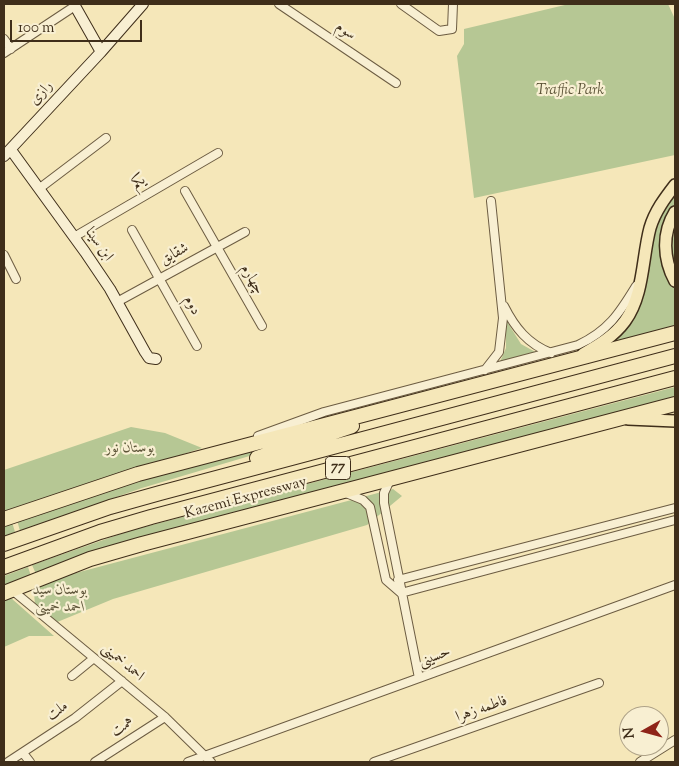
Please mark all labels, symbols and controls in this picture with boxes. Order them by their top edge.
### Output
scale bar [12,10,145,42]
text: 100 m [18,18,54,39]
street label: سوم [331,19,359,45]
street label: رازی [26,78,58,110]
park label: Traffic Park [536,82,604,100]
street label: یکم [129,172,149,194]
street label: ابن سینا [80,225,116,265]
street label: شقایق [158,240,192,270]
street label: چهارم [235,262,267,298]
street label: دوم [178,293,204,319]
park label: بوستان نور [105,440,155,458]
road number: 77 [326,456,350,479]
street label: Kazemi Expressway [183,474,309,524]
park label: بوستان سید احمد خمینی [33,582,87,617]
street label: احمد خمینی [97,640,147,686]
street label: حسینی [416,644,454,672]
street label: فاطمه زهرا [454,693,510,727]
street label: ملت [44,698,72,726]
north arrow [619,706,669,756]
street label: همت [108,714,138,742]
text: N [619,726,641,739]

